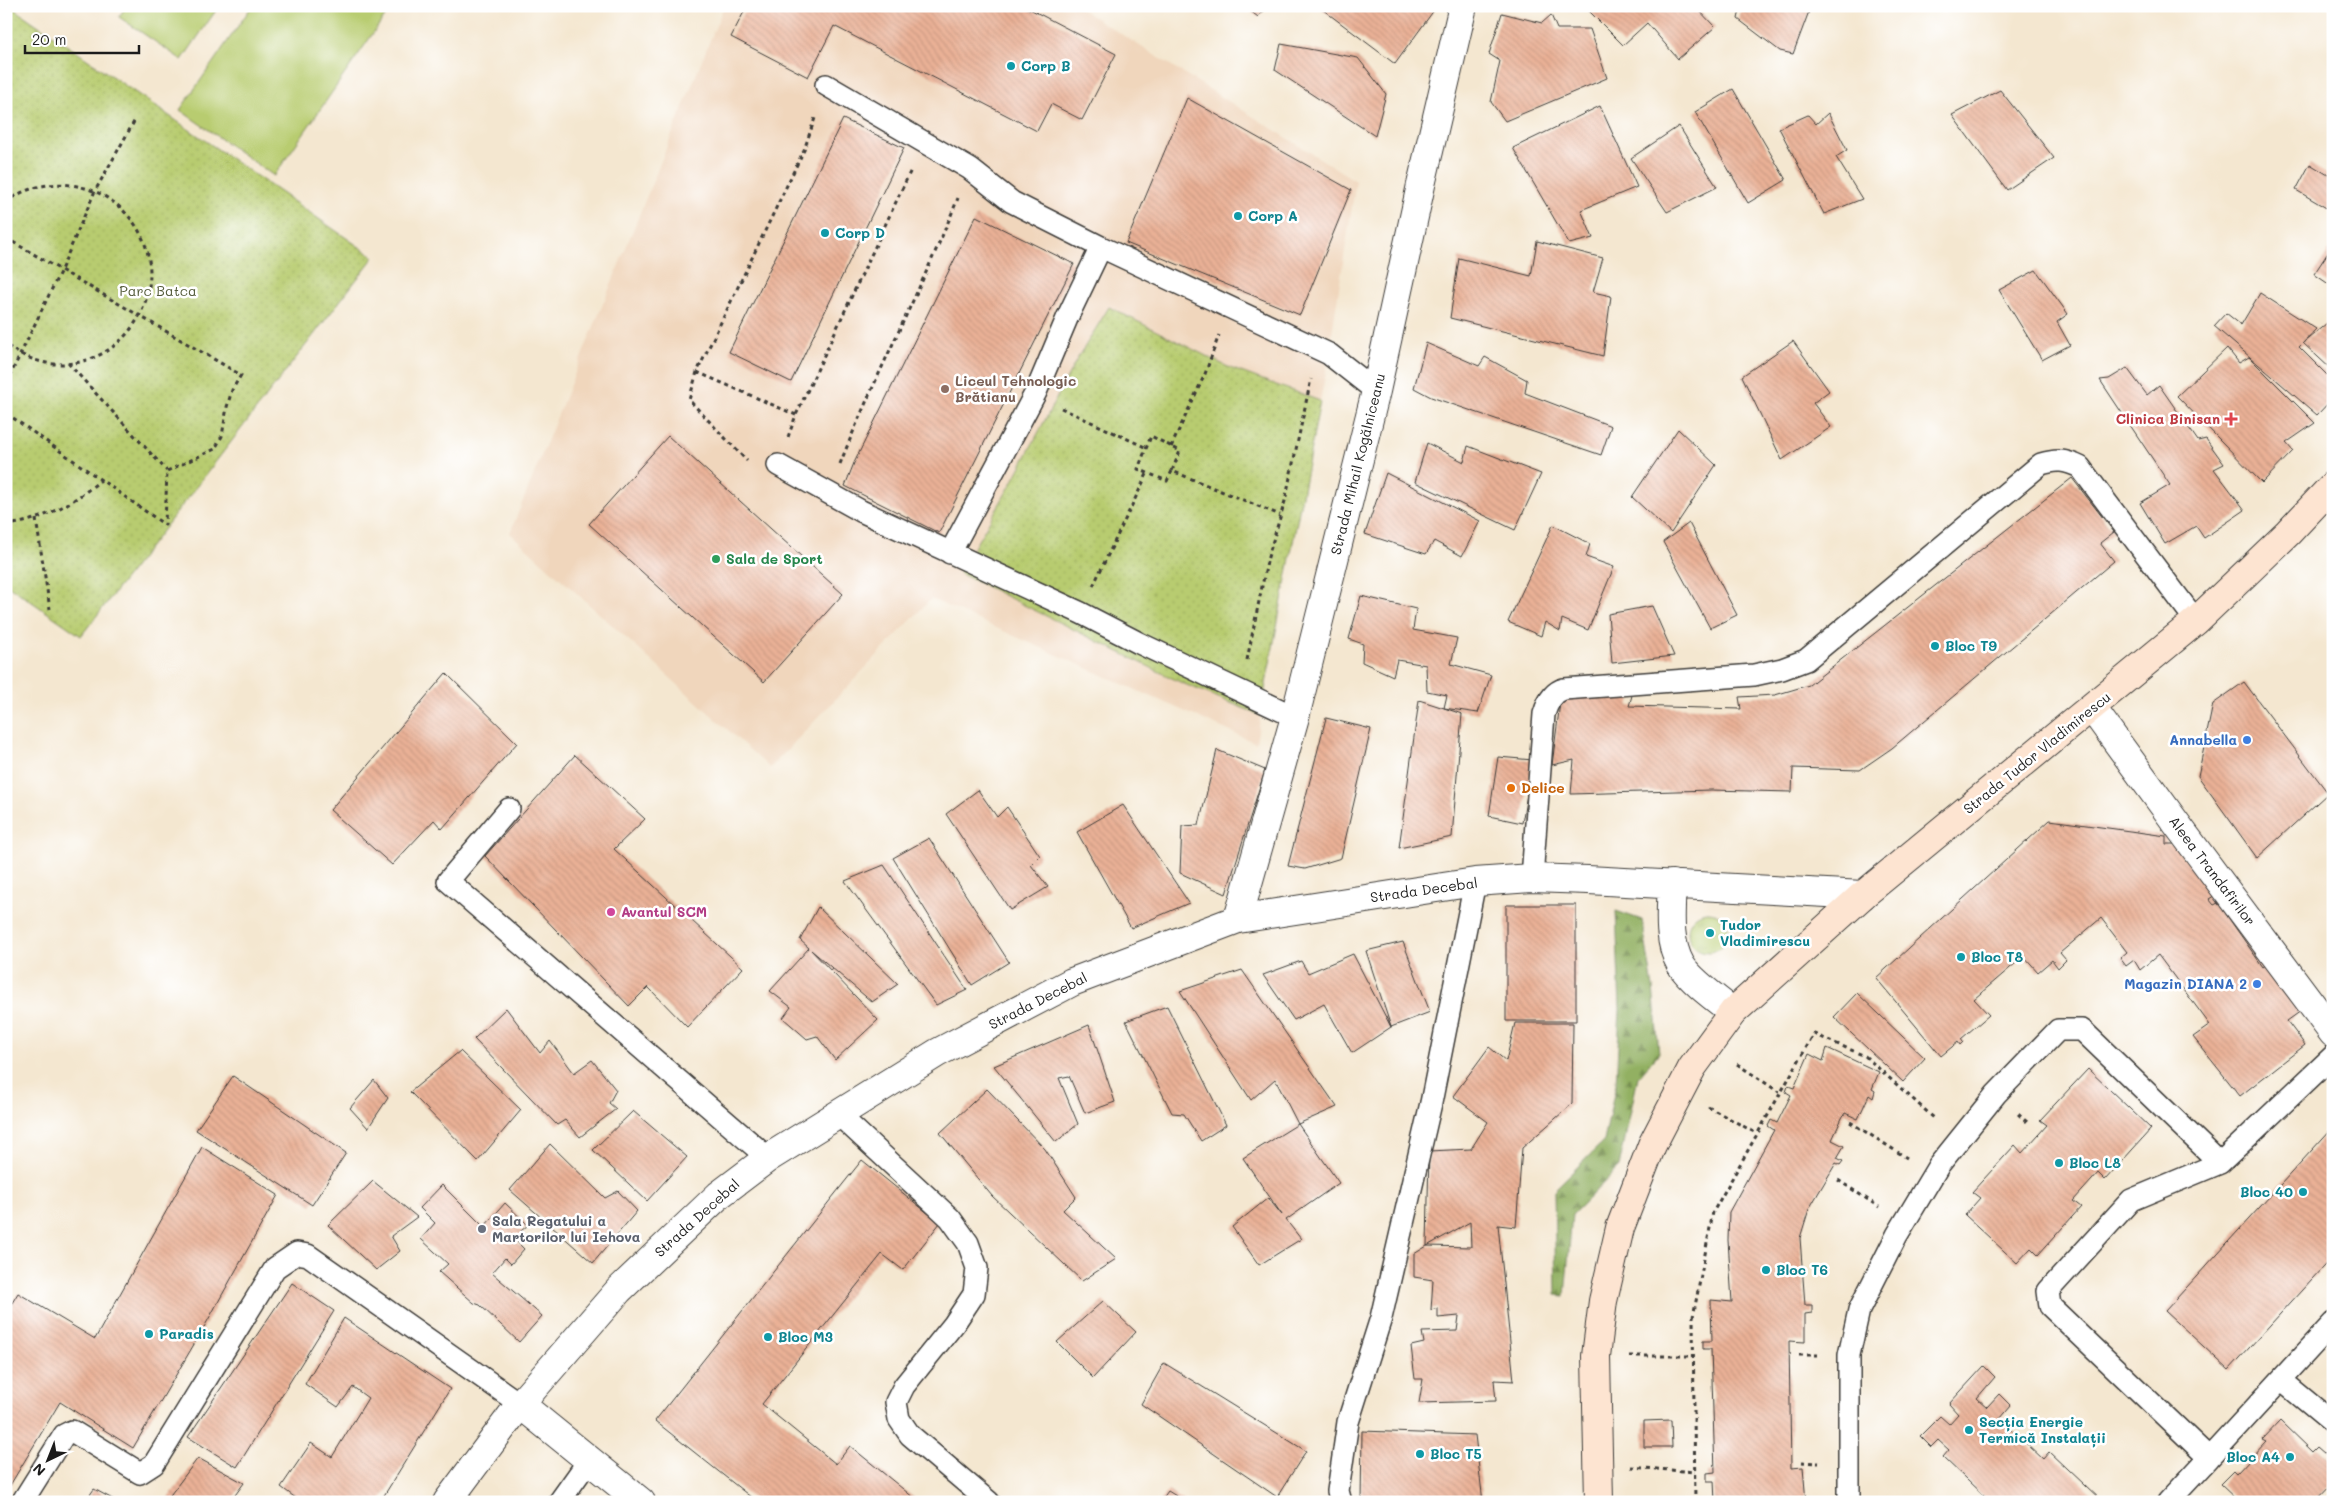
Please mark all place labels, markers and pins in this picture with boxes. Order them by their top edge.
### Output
place label: Corp B [1021,56,1070,75]
marker: Corp B [1005,60,1017,72]
place label: Corp A [1248,206,1298,225]
marker: Corp A [1232,210,1244,222]
place label: Corp D [835,223,885,242]
marker: Corp D [819,227,831,239]
place label: Liceul Tehnologic Brătianu [955,371,1076,406]
marker: Liceul Tehnologic Brătianu [939,383,951,395]
place label: Clinica Binisan [2116,409,2220,428]
marker: Clinica Binisan [2224,412,2238,426]
place label: Sala de Sport [726,549,823,568]
marker: Sala de Sport [710,553,722,565]
place label: Bloc T9 [1945,636,1997,655]
marker: Bloc T9 [1929,640,1941,652]
place label: Annabella [2169,730,2237,749]
marker: Annabella [2241,734,2253,746]
place label: Delice [1521,778,1565,797]
marker: Delice [1505,782,1517,794]
place label: Avantul SCM [621,902,707,921]
marker: Avantul SCM [605,906,617,918]
place label: Tudor Vladimirescu [1720,915,1810,950]
marker: Tudor Vladimirescu [1704,927,1716,939]
place label: Bloc T8 [1971,947,2023,966]
marker: Bloc T8 [1955,951,1967,963]
place label: Magazin DIANA 2 [2124,974,2247,993]
marker: Magazin DIANA 2 [2251,978,2263,990]
place label: Bloc L8 [2069,1153,2121,1172]
marker: Bloc L8 [2053,1157,2065,1169]
place label: Bloc 40 [2240,1182,2293,1201]
marker: Bloc 40 [2297,1186,2309,1198]
place label: Sala Regatului a Martorilor lui Iehova [492,1211,641,1246]
marker: Sala Regatului a Martorilor lui Iehova [476,1223,488,1235]
place label: Bloc T6 [1776,1260,1828,1279]
marker: Bloc T6 [1760,1264,1772,1276]
place label: Paradis [159,1324,214,1343]
place label: Bloc M3 [778,1327,833,1346]
marker: Paradis [143,1328,155,1340]
marker: Bloc M3 [762,1331,774,1343]
place label: Secția Energie Termică Instalații [1979,1412,2106,1448]
marker: Secția Energie Termică Instalații [1963,1424,1975,1436]
place label: Bloc T5 [1430,1444,1482,1463]
place label: Bloc A4 [2226,1447,2280,1466]
marker: Bloc T5 [1414,1448,1426,1460]
marker: Bloc A4 [2284,1451,2296,1463]

